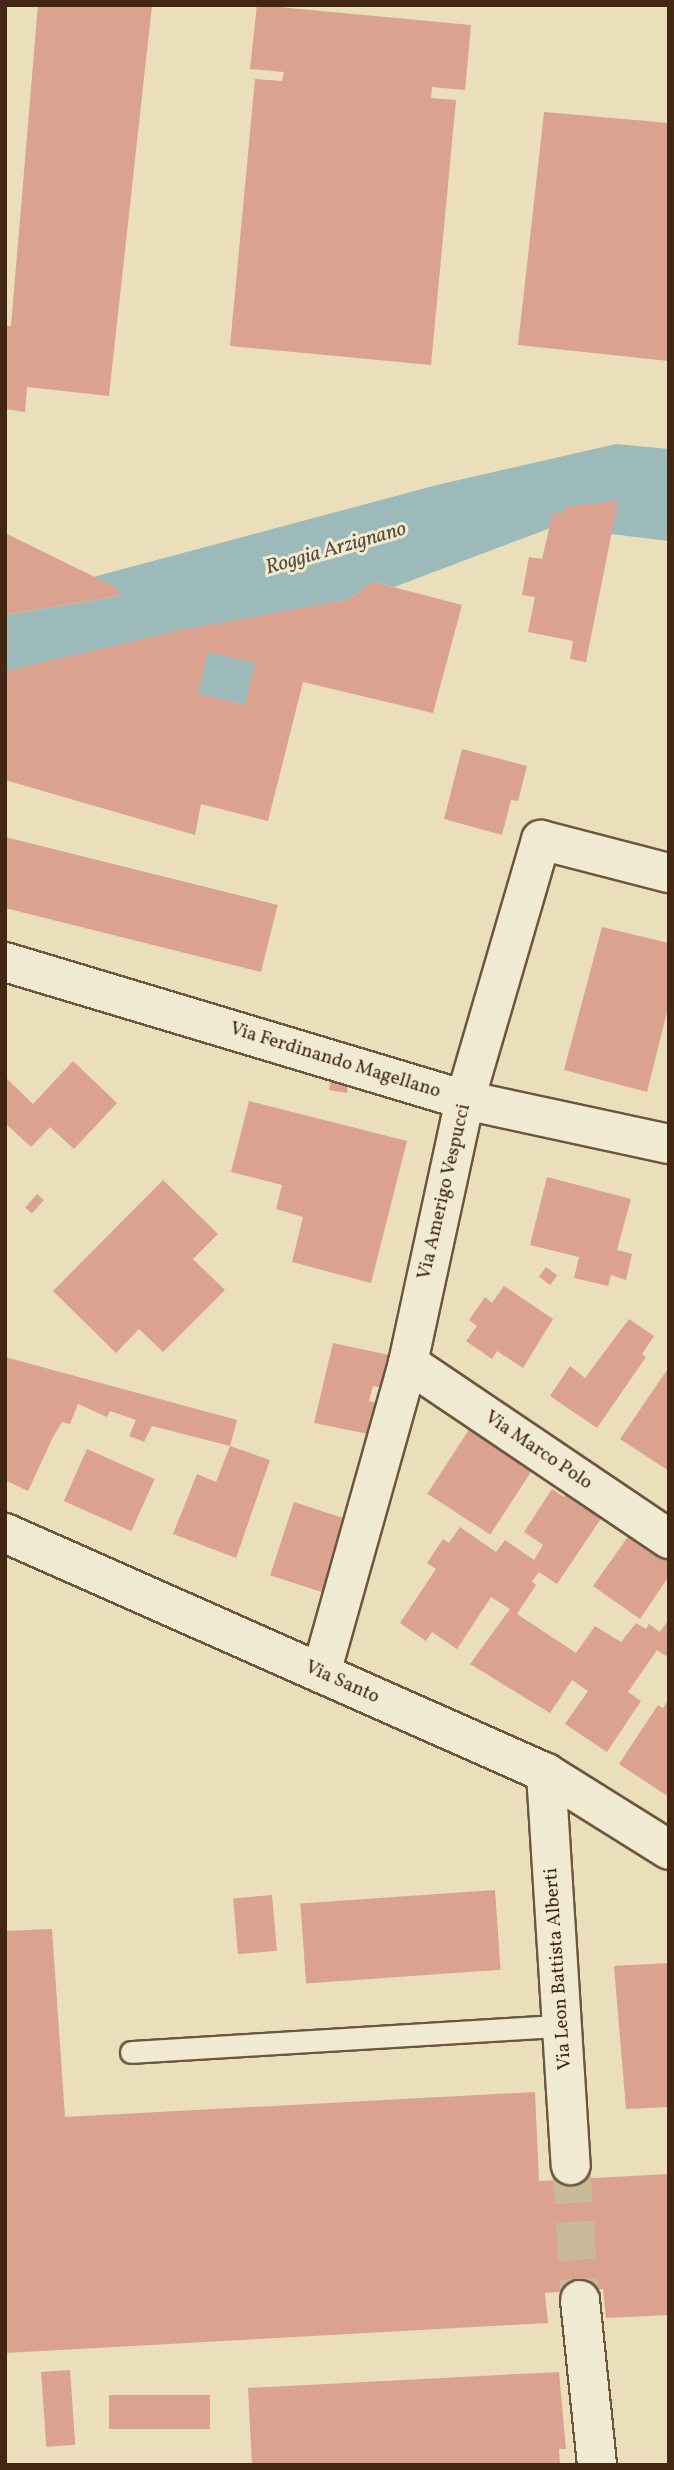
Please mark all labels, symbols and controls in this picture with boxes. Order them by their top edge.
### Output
water label: Roggia Arzignano [263,517,409,581]
street label: Via Ferdinando Magellano [227,1018,443,1104]
street label: Via Amerigo Vespucci [414,1102,476,1282]
street label: Via Marco Polo [480,1407,596,1495]
street label: Via Santo [301,1657,383,1709]
street label: Via Leon Battista Alberti [541,1867,577,2071]

